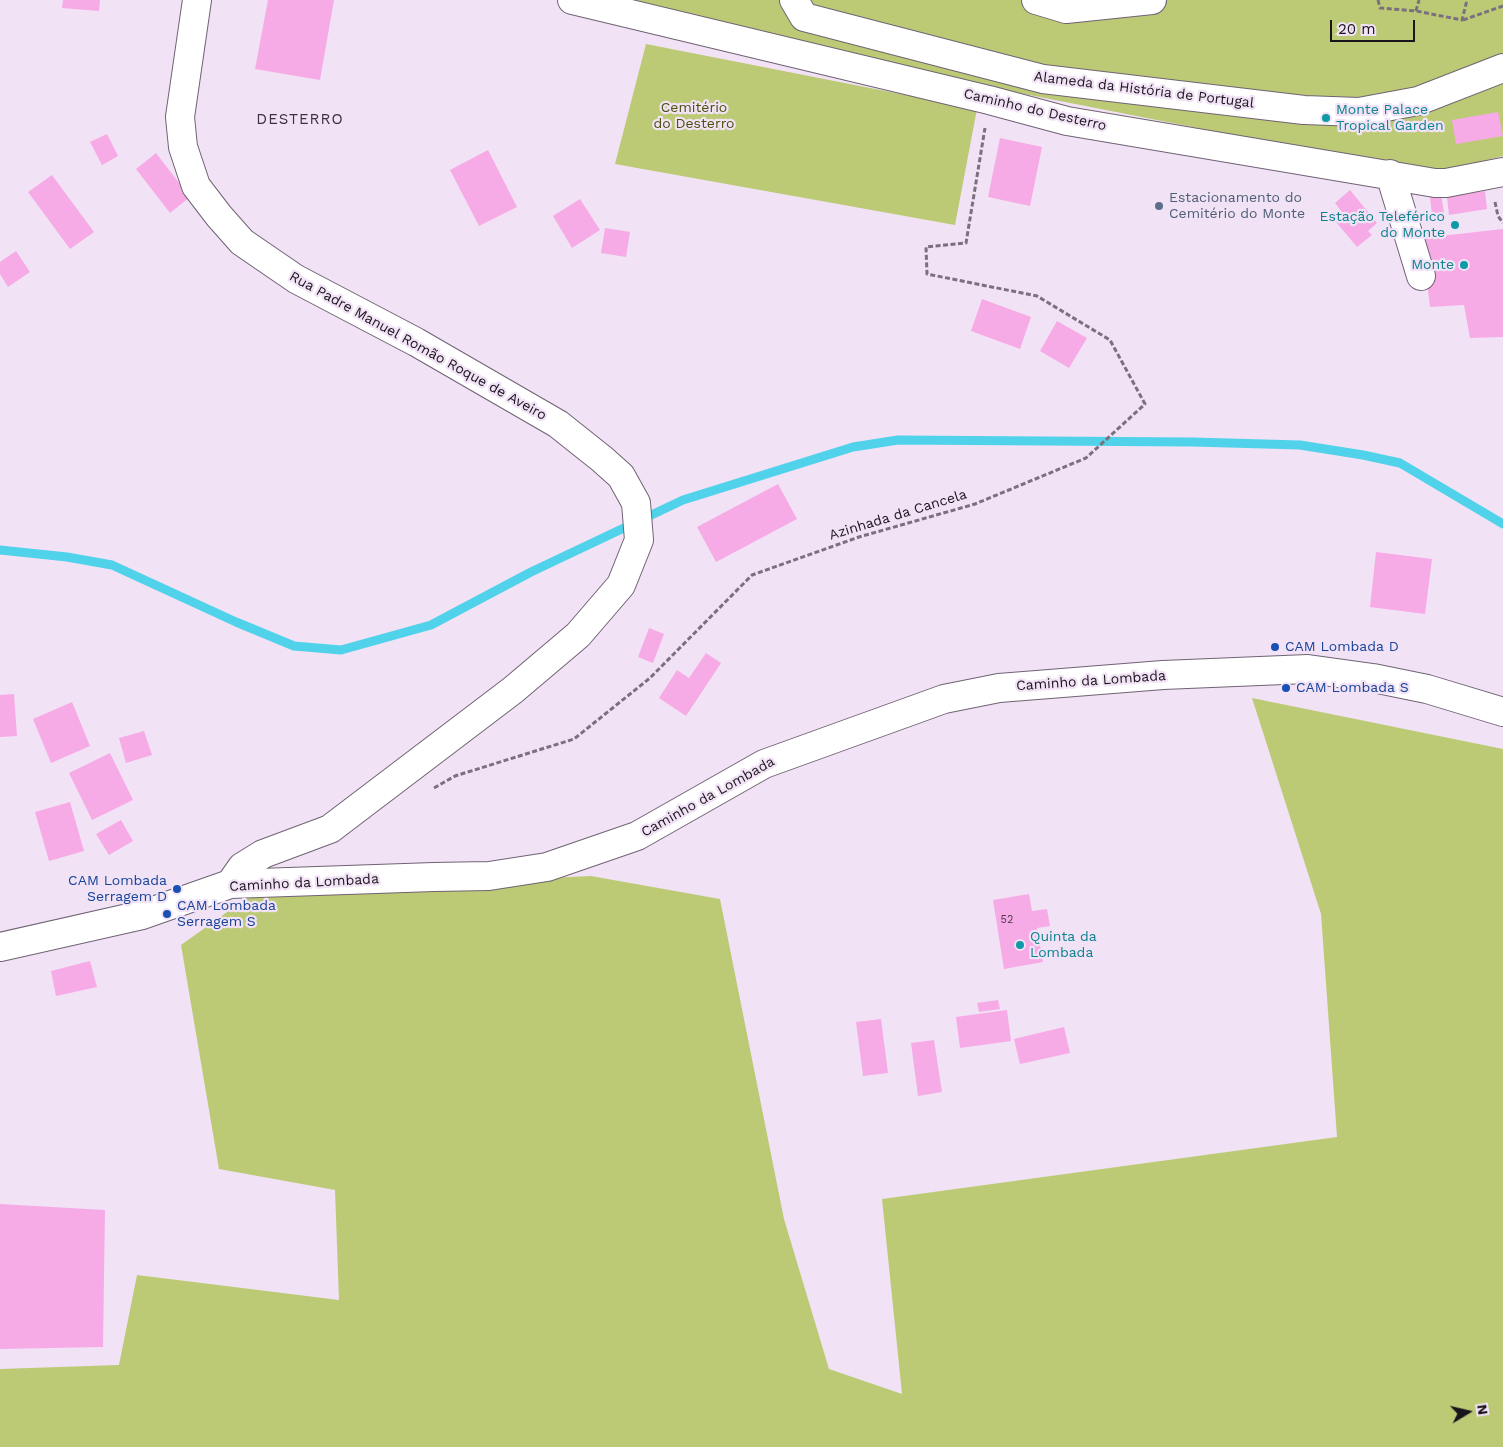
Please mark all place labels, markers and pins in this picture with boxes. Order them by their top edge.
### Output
place label: Monte Palace Tropical Garden [1336,102,1444,134]
marker: Monte Palace Tropical Garden [1320,112,1332,124]
place label: Estacionamento do Cemitério do Monte [1169,190,1305,222]
marker: Estacionamento do Cemitério do Monte [1153,200,1165,212]
place label: Estação Teleférico do Monte [1320,209,1445,242]
marker: Estação Teleférico do Monte [1449,219,1461,231]
place label: Monte [1411,257,1454,273]
marker: Monte [1458,259,1470,271]
place label: CAM Lombada D [1285,639,1399,655]
marker: CAM Lombada D [1269,641,1281,653]
place label: CAM Lombada S [1296,680,1409,696]
marker: CAM Lombada S [1280,682,1292,694]
place label: CAM Lombada Serragem D [68,873,167,906]
marker: CAM Lombada Serragem D [171,883,183,895]
place label: CAM Lombada Serragem S [177,898,276,930]
marker: CAM Lombada Serragem S [161,908,173,920]
place label: Quinta da Lombada [1030,929,1097,962]
marker: Quinta da Lombada [1014,939,1026,951]

